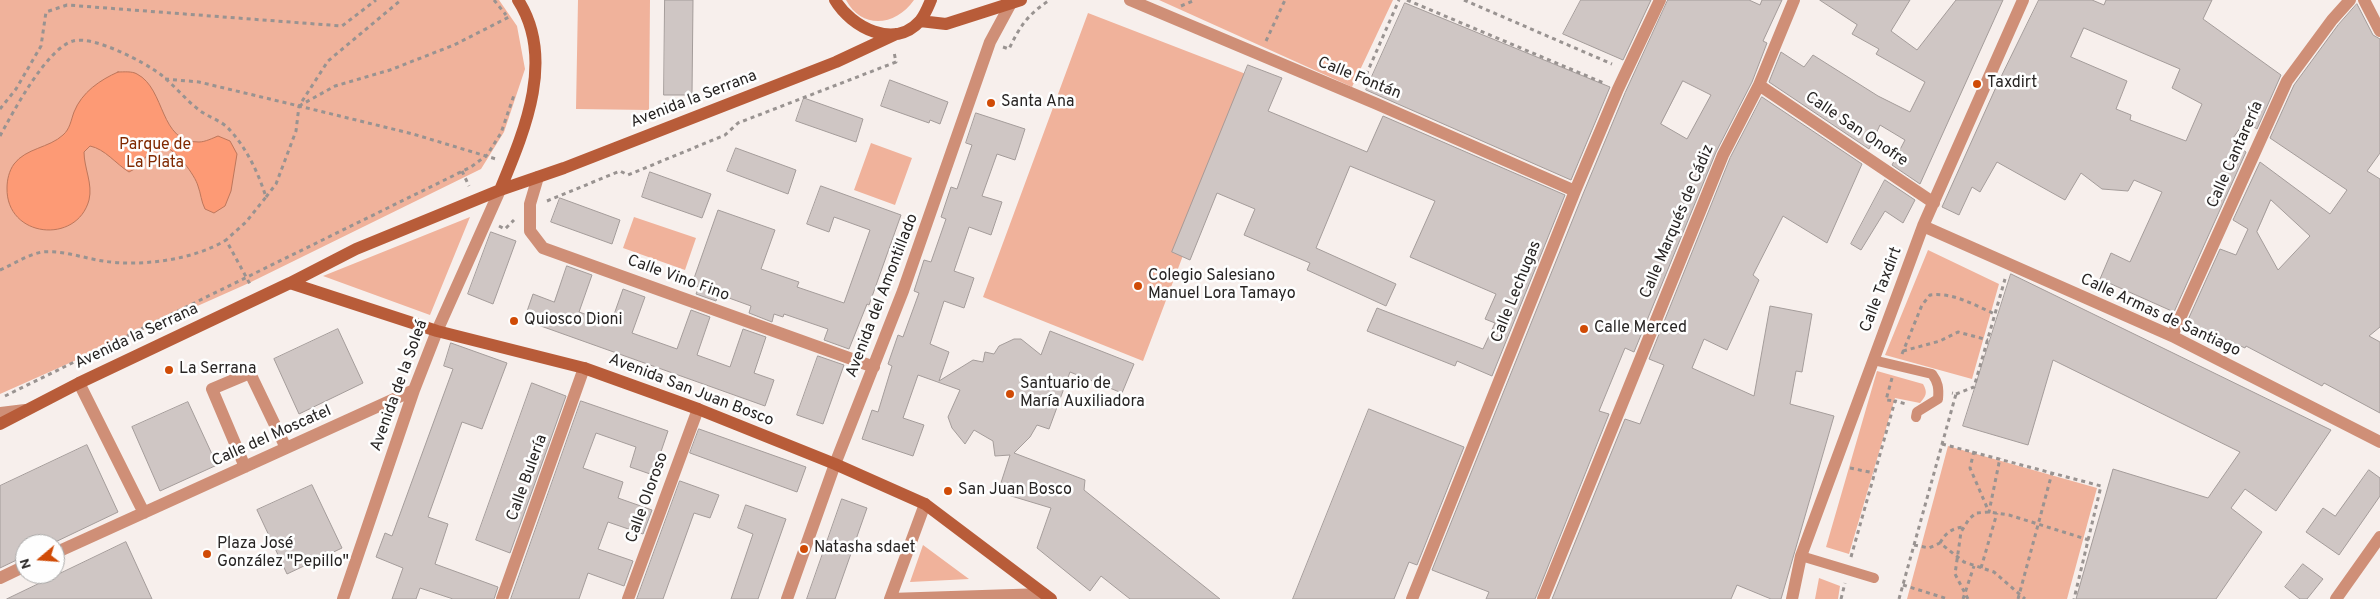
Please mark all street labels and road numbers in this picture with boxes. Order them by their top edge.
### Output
street label: Calle Fontán [1314,54,1404,104]
street label: Avenida la Serrana [628,67,760,133]
street label: Calle San Onofre [1801,88,1911,172]
street label: Calle Cantarería [2204,99,2268,211]
street label: Calle Marqués de Cádiz [1637,142,1719,302]
street label: Avenida del Amontillado [843,211,923,381]
street label: Calle Lechugas [1488,238,1546,346]
street label: Calle Taxdirt [1857,245,1907,335]
street label: Calle Vino Fino [624,252,732,306]
street label: Calle Armas de Santiago [2077,270,2243,362]
street label: Avenida la Serrana [72,300,202,374]
street label: Avenida de la Soleá [367,318,433,454]
street label: Avenida San Juan Bosco [606,351,776,431]
street label: Calle del Moscatel [209,402,335,472]
street label: Calle Bulería [503,432,553,524]
street label: Calle Oloroso [623,450,673,546]

